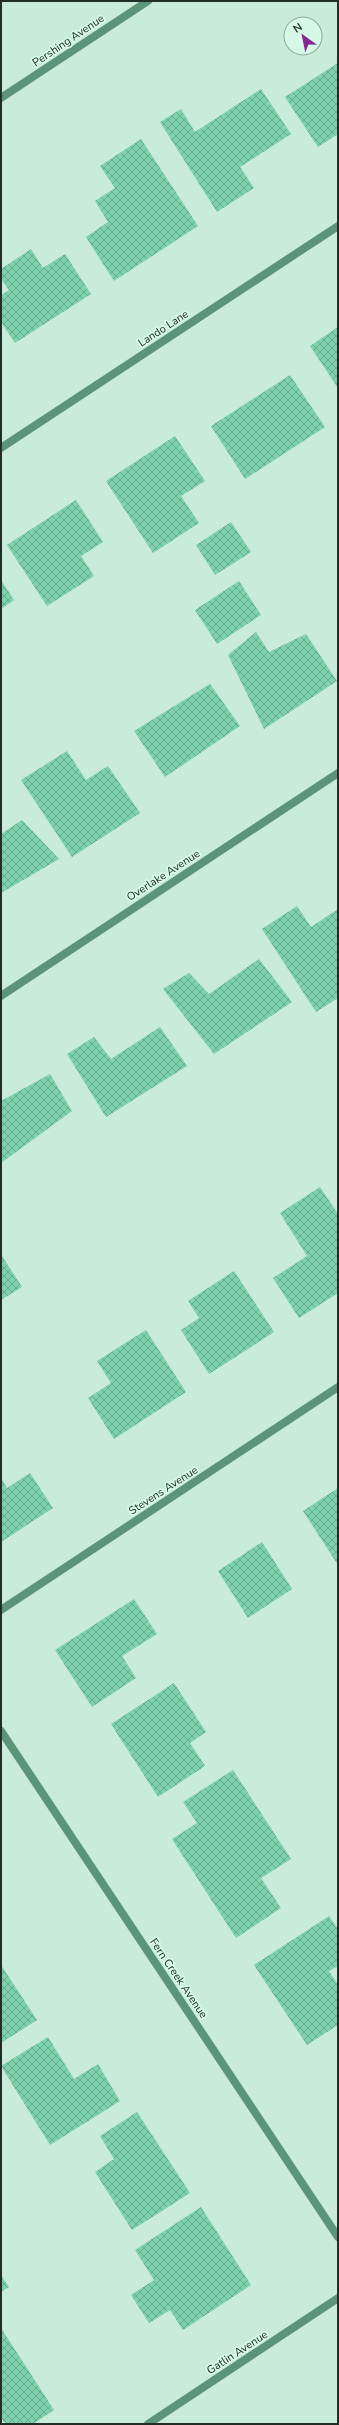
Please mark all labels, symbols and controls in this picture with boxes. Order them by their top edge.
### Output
street label: Pershing Avenue [29,11,107,70]
north arrow [283,16,323,56]
text: N [290,20,305,37]
street label: Lando Lane [135,306,192,350]
street label: Overlake Avenue [124,846,203,905]
street label: Stevens Avenue [126,1462,201,1518]
street label: Fern Creek Avenue [146,1935,211,2021]
street label: Gatlin Avenue [204,2327,271,2378]

